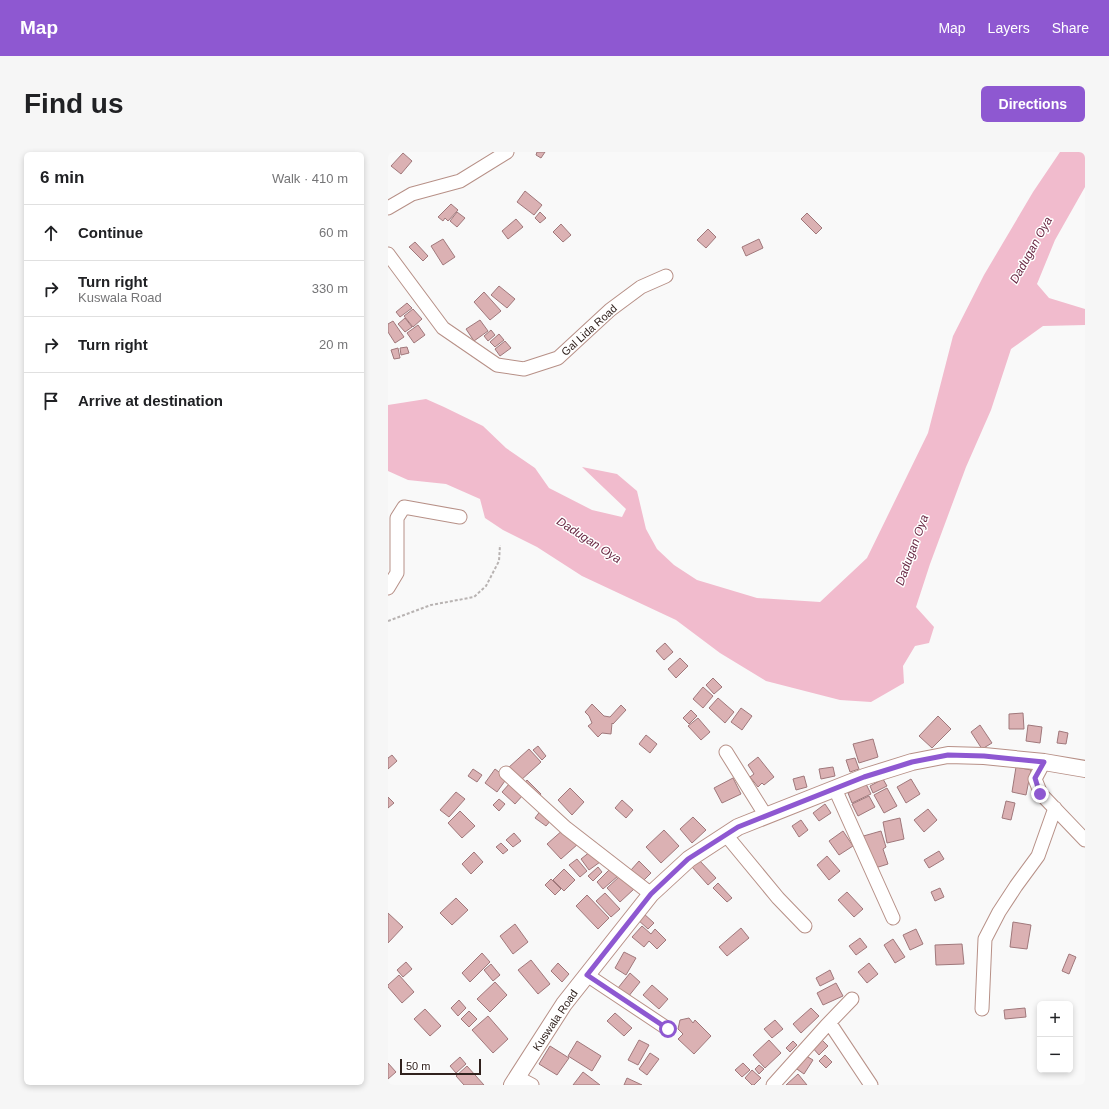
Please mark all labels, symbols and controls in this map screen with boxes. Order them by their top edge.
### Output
text: Map [20,17,58,38]
text: Map [938,20,966,36]
text: Layers [988,20,1030,36]
text: Share [1052,20,1089,36]
button: Directions [981,86,1085,122]
text: Find us [24,88,124,119]
text: 6 min [40,168,84,187]
text: Walk · 410 m [272,171,348,186]
water label: Dadugan Oya [1007,214,1055,286]
icon: ahead [40,222,62,244]
text: Continue [78,224,143,241]
text: 60 m [319,225,348,240]
text: Turn right [78,273,148,290]
icon: right [40,278,62,300]
text: 330 m [312,281,348,296]
text: Kuswala Road [78,290,162,305]
street label: Gal Lida Road [559,302,619,358]
icon: right [40,334,62,356]
text: Turn right [78,336,148,353]
text: 20 m [319,337,348,352]
icon: arrive [40,390,62,412]
text: Arrive at destination [78,392,223,409]
water label: Dadugan Oya [893,513,931,587]
water label: Dadugan Oya [554,514,624,566]
route end [1031,785,1049,803]
street label: Kuswala Road [530,987,580,1053]
map controls [1037,1001,1073,1073]
button: + [1037,1001,1073,1037]
route start [659,1020,677,1038]
button: − [1037,1037,1073,1073]
scale bar [400,1057,481,1076]
text: 50 m [406,1060,430,1072]

